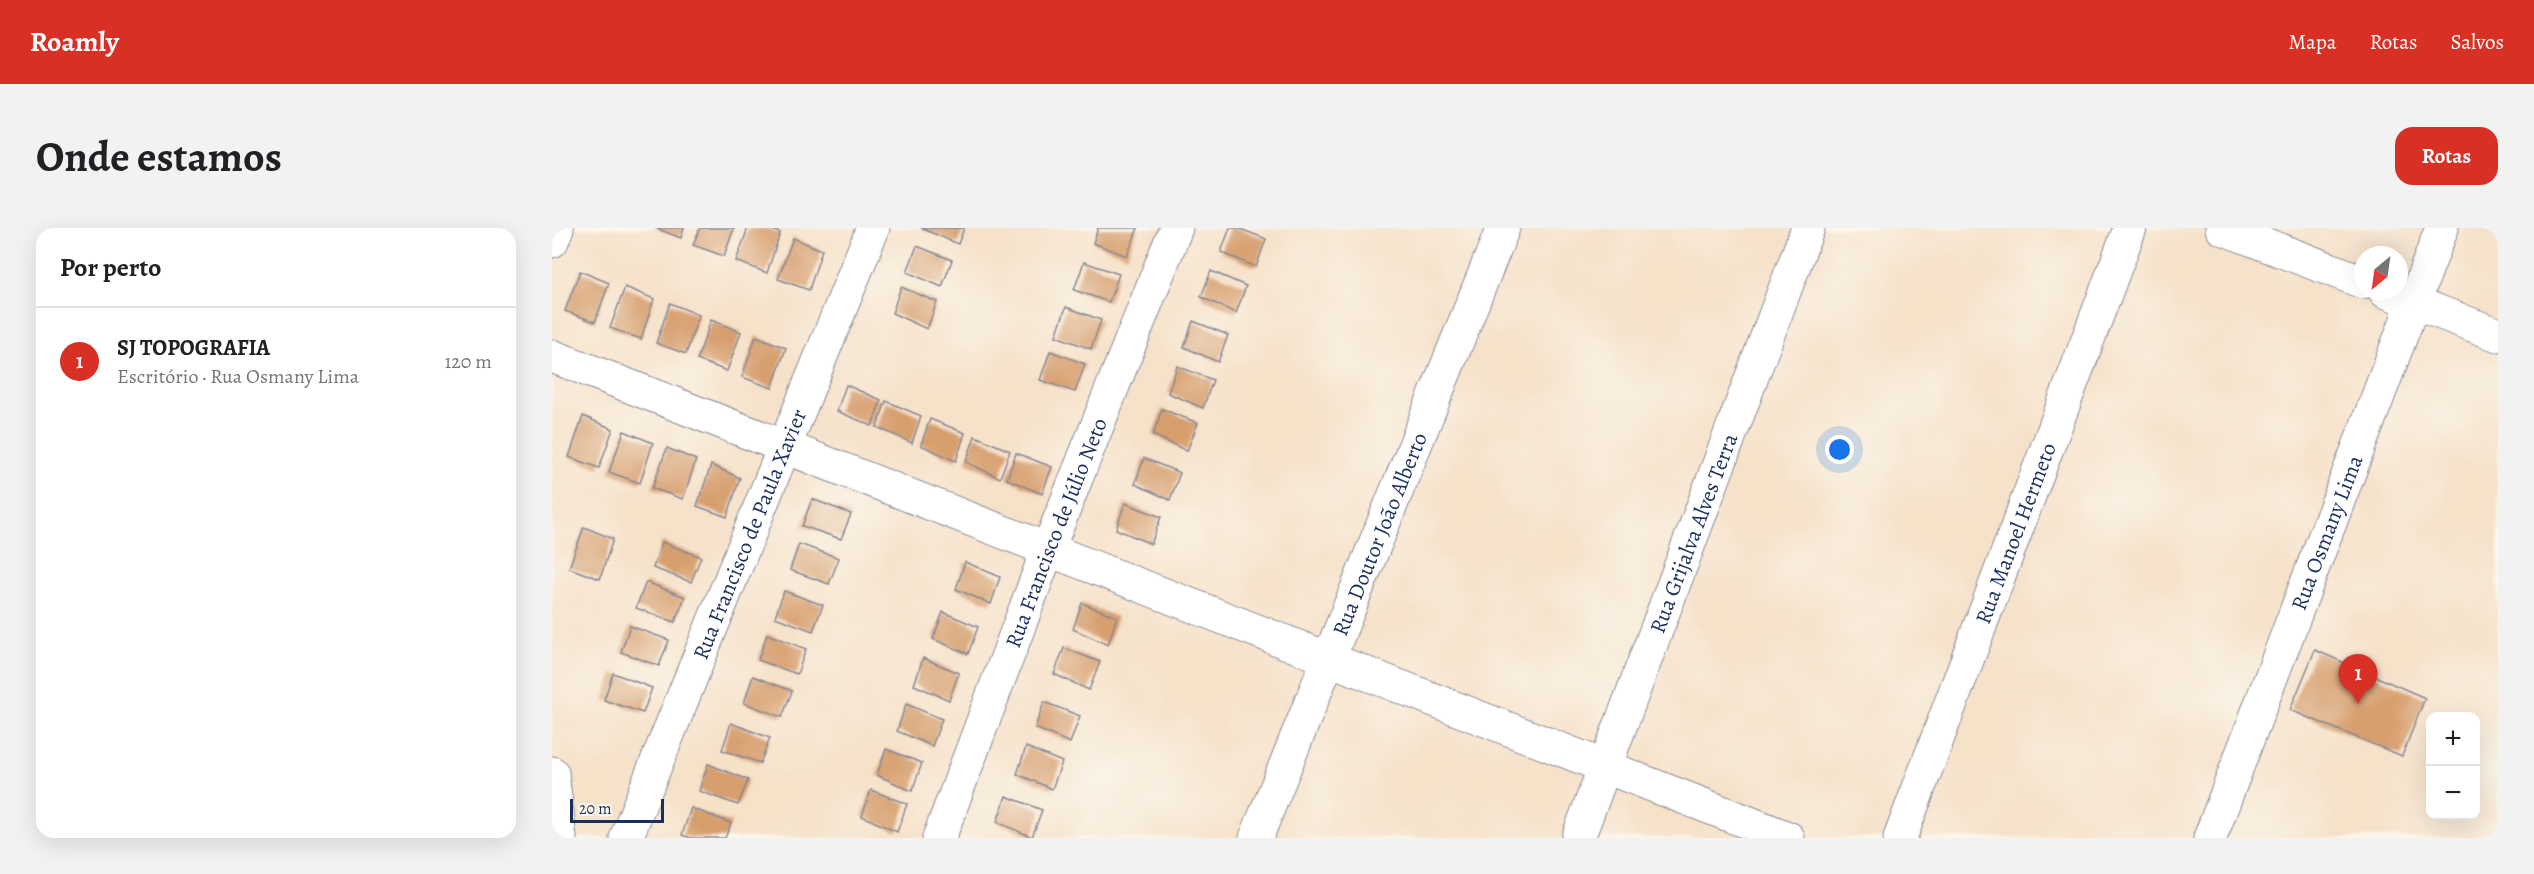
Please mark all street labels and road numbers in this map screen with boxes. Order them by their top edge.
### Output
street label: Rua Francisco de Paula Xavier [686,405,814,664]
street label: Rua Francisco de Júlio Neto [998,413,1115,652]
street label: Rua Doutor João Alberto [1325,428,1435,641]
street label: Rua Grijalva Alves Terra [1643,428,1746,637]
street label: Rua Manoel Hermeto [1968,438,2064,628]
street label: Rua Osmany Lima [2284,450,2371,615]

